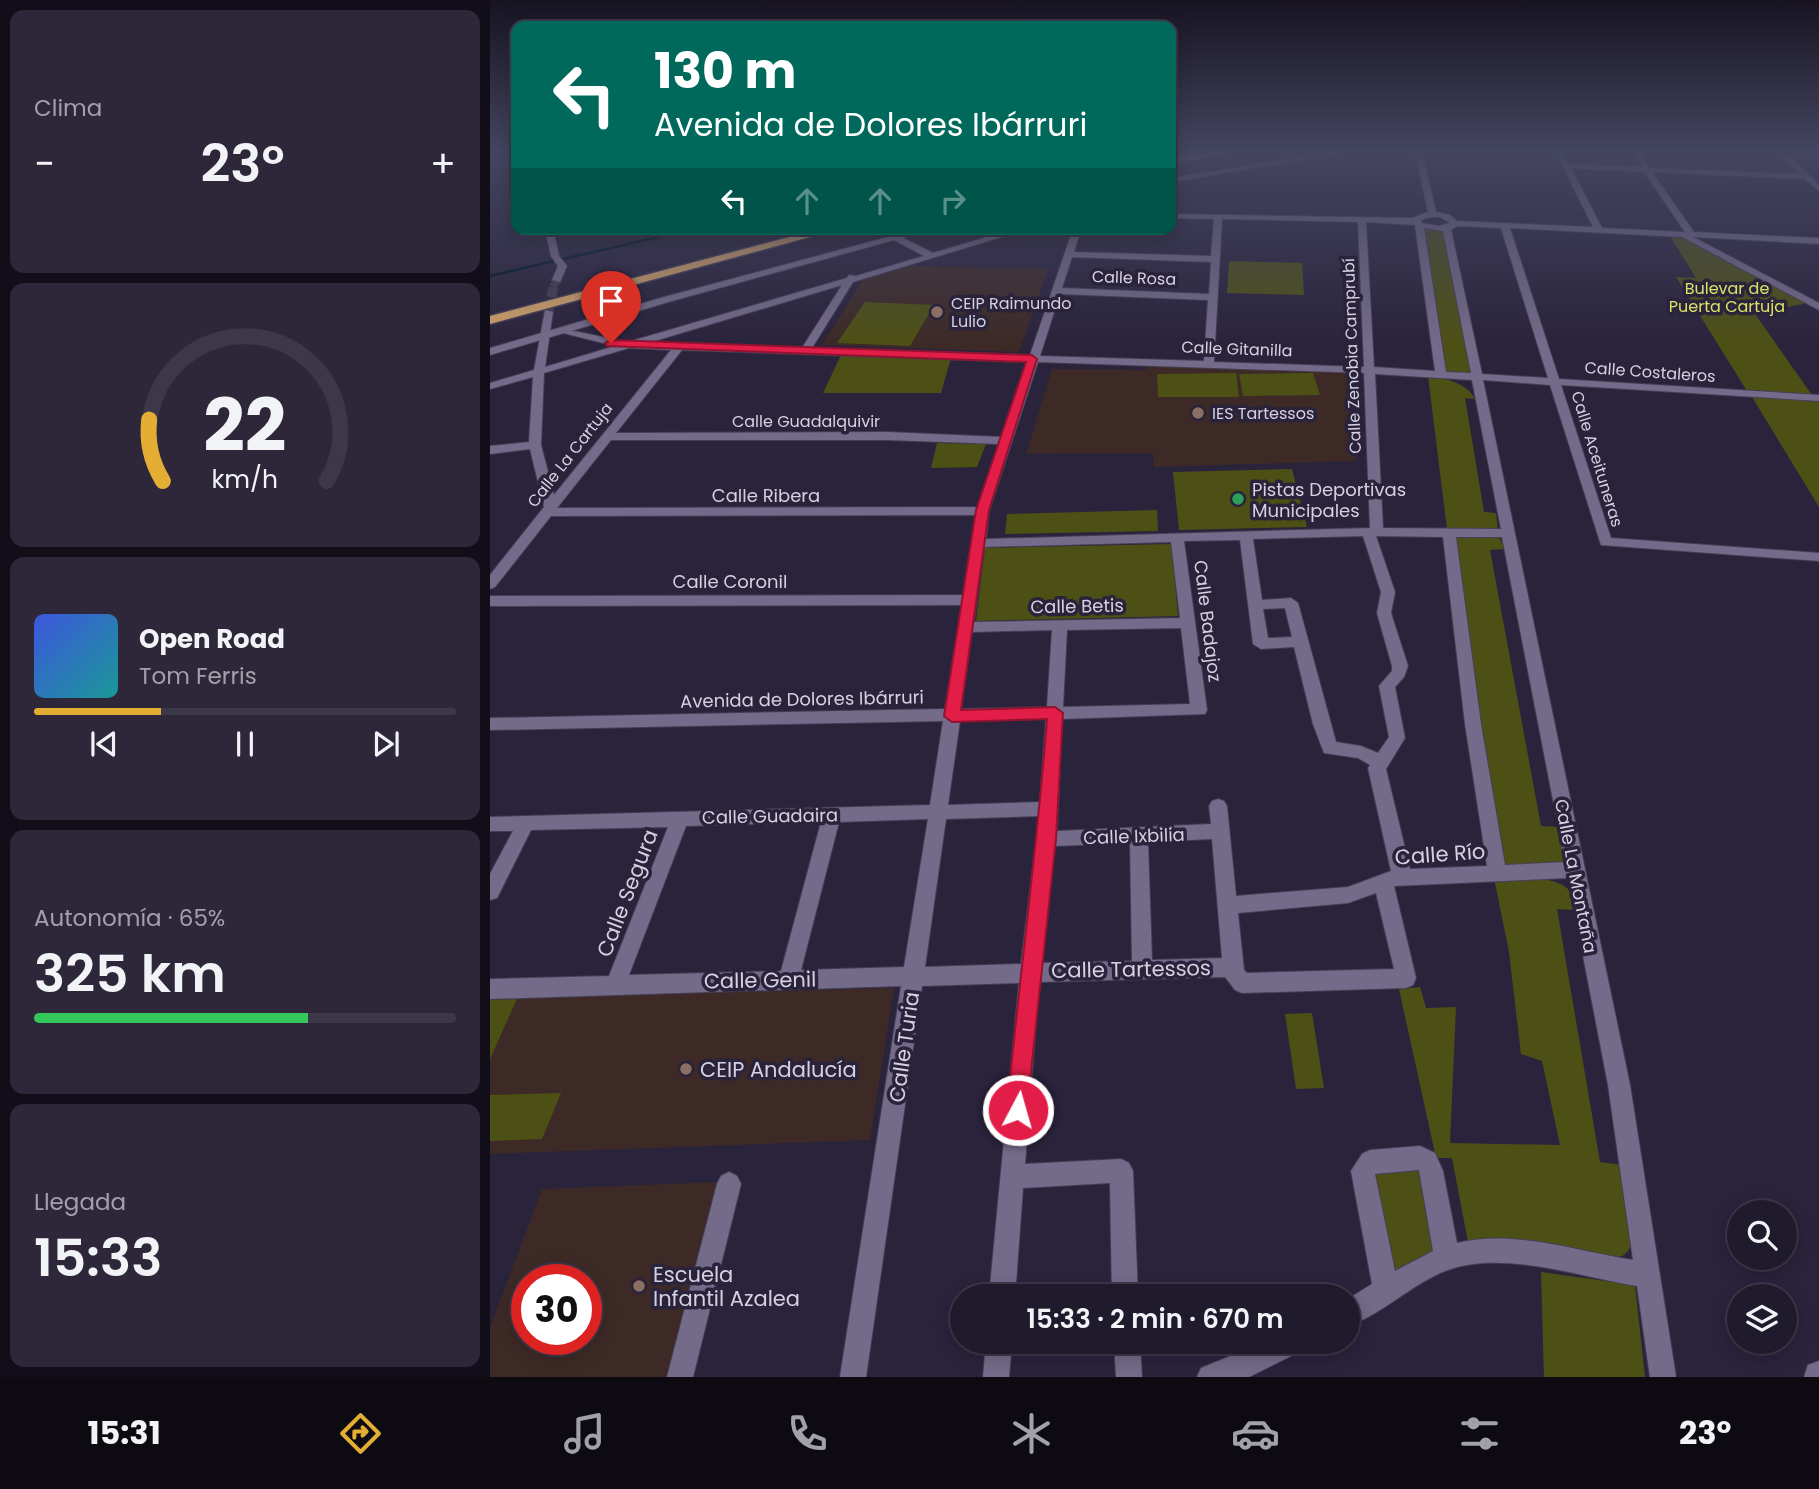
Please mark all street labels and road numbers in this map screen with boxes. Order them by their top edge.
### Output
street label: Calle Zenobia Camprubí [1337,258,1367,454]
street label: Calle Rosa [1091,265,1177,291]
street label: Calle Gitanilla [1181,336,1293,362]
street label: Calle Costaleros [1584,356,1716,388]
street label: Calle Aceituneras [1565,388,1629,530]
street label: Calle La Cartuja [522,398,618,512]
street label: Calle Guadalquivir [732,410,880,433]
street label: Calle Ribera [712,483,820,508]
street label: Calle Badajoz [1188,559,1228,683]
street label: Calle Coronil [673,569,787,594]
street label: Calle Betis [1030,593,1124,619]
street label: Avenida de Dolores Ibárruri [680,684,924,714]
street label: Calle La Montaña [1549,797,1603,955]
street label: Calle Guadaira [702,802,838,830]
street label: Calle Ixbilia [1083,822,1185,850]
street label: Calle Segura [589,825,665,961]
street label: Calle Río [1394,836,1486,872]
street label: Calle Tartessos [1051,953,1211,985]
street label: Calle Genil [704,965,816,995]
street label: Calle Turia [882,990,926,1104]

